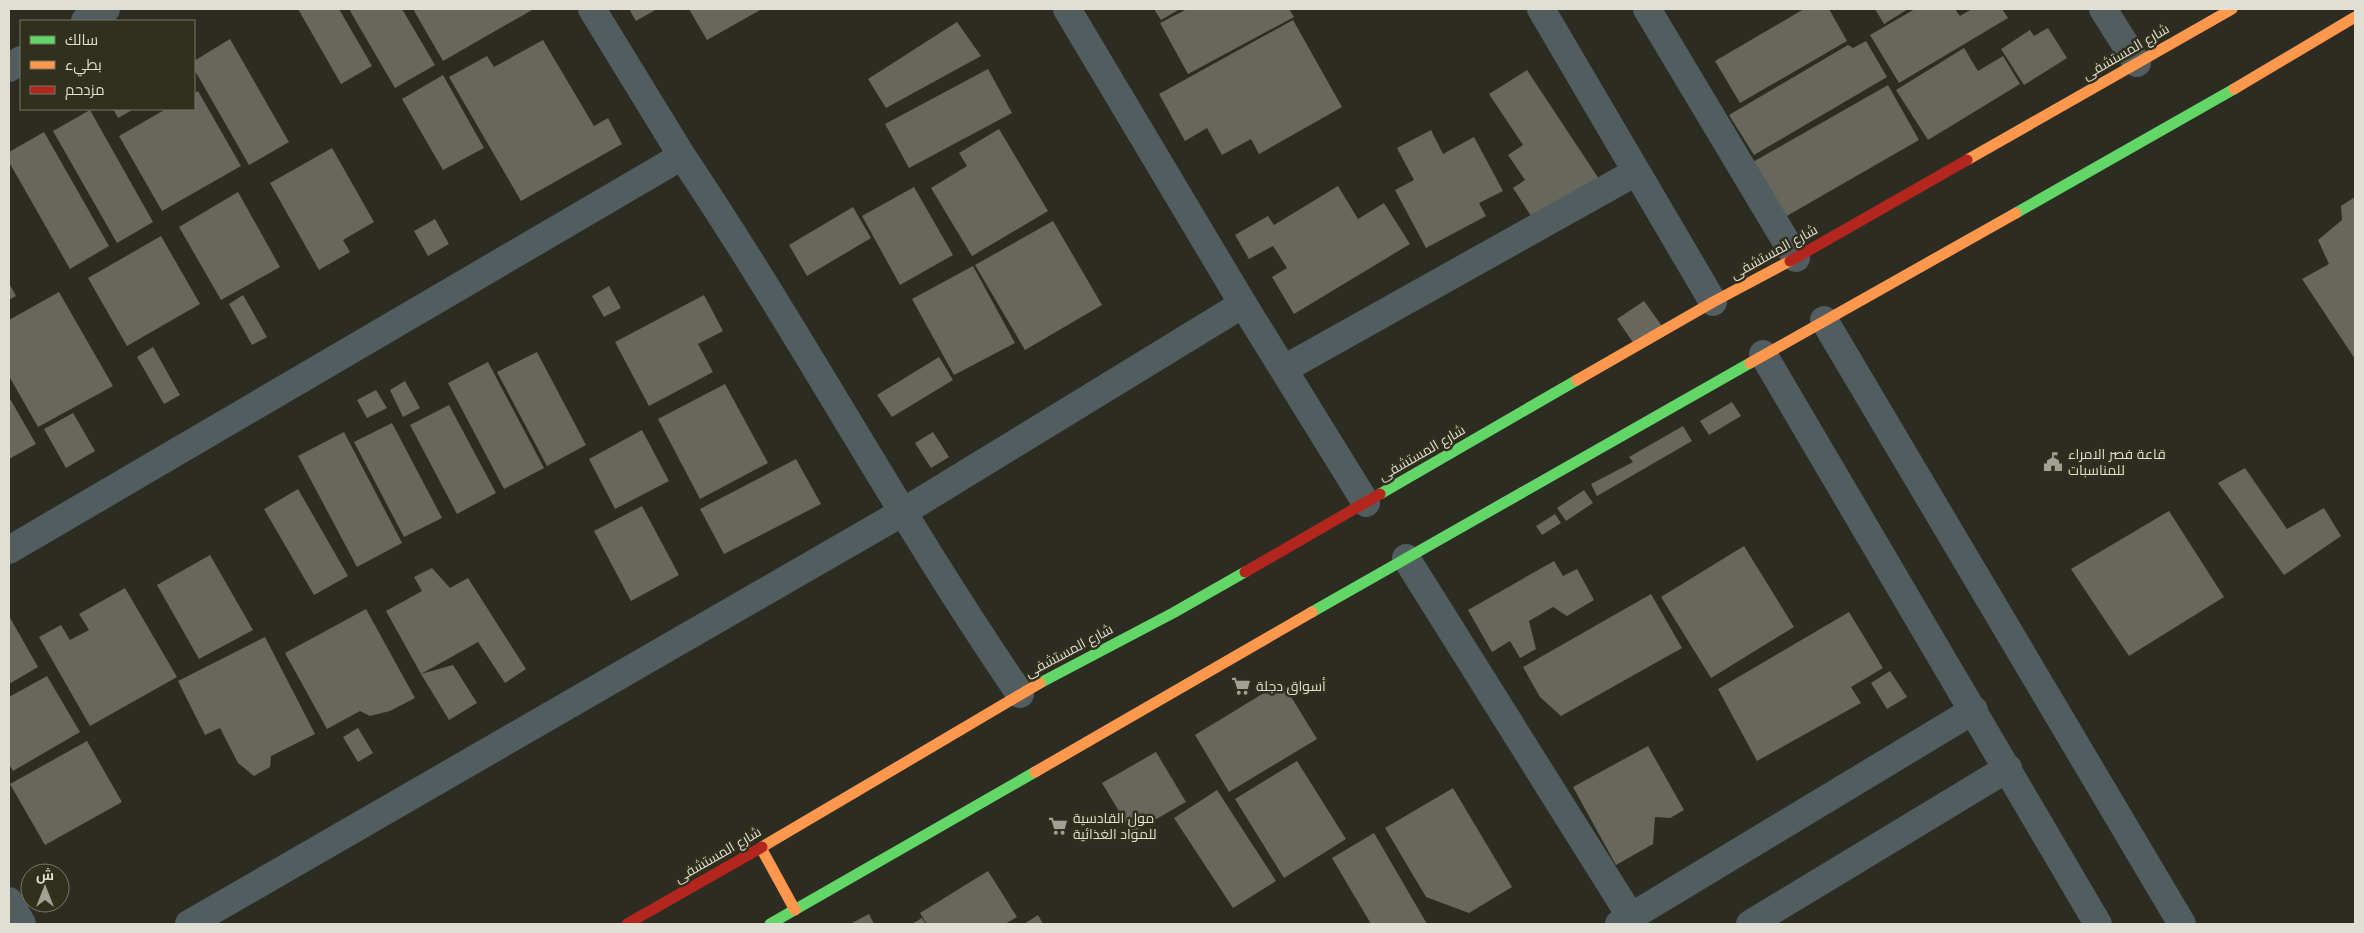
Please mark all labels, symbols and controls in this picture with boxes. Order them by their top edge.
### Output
street label: شارع المستشفى [2079,19,2173,85]
legend [20,20,195,110]
text: سالك [65,30,98,50]
text: بطيء [65,55,102,77]
text: مزدحم [65,80,105,100]
street label: شارع المستشفى [1727,220,1821,284]
street label: شارع المستشفى [1375,420,1469,486]
place label: قاعة فصر الامراء للمناسبات [2068,445,2166,480]
public building icon: قاعة فصر الامراء للمناسبات [2042,451,2064,473]
street label: شارع المستشفى [1022,620,1116,682]
supermarket icon: أسواق دجلة [1230,675,1252,697]
place label: أسواق دجلة [1256,677,1326,696]
place label: مول القادسية للمواد الغذائية [1073,809,1157,844]
supermarket icon: مول القادسية للمواد الغذائية [1047,815,1069,837]
street label: شارع المستشفى [671,822,765,888]
north arrow [20,863,70,913]
text: ش [36,866,54,885]

